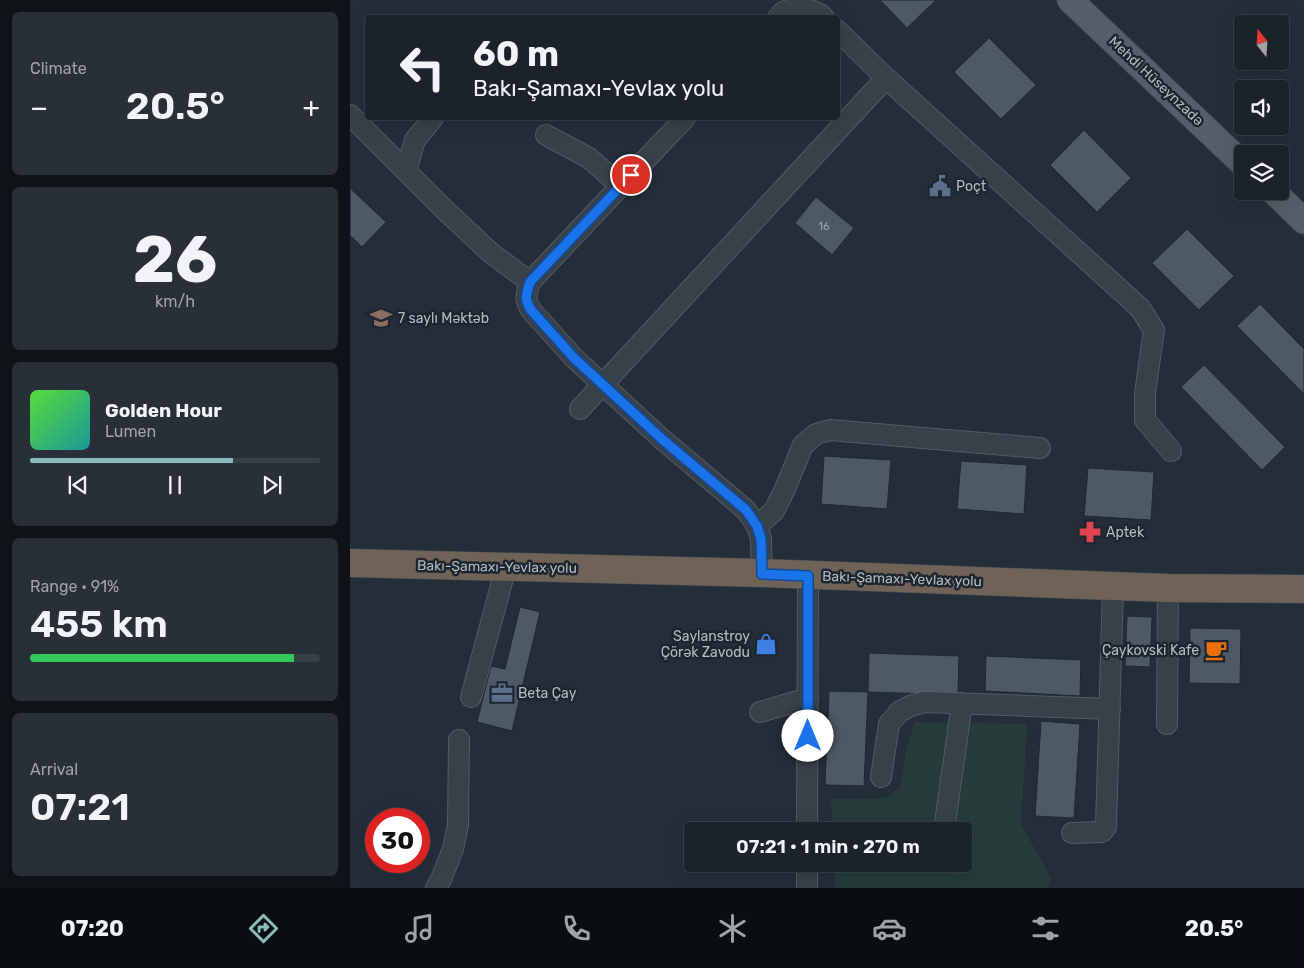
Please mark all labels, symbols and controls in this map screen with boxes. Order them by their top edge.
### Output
north arrow [1234,15,1289,70]
map controls [1234,15,1289,200]
text: 60 m [473,33,559,75]
street label: Mehdi Hüseynzadə [1105,33,1207,129]
icon: left [390,35,455,100]
text: Climate [30,59,87,78]
text: Bakı-Şamaxı-Yevlax yolu [473,75,724,102]
button: sound [1234,80,1289,135]
text: 20.5° [126,83,225,129]
text: − [30,91,48,124]
text: + [303,91,320,124]
button: layers [1234,145,1289,200]
pin [610,154,652,196]
icon: arrive [617,161,645,189]
public building icon: Poçt [927,173,953,199]
place label: Poçt [956,178,987,195]
house number: 16 [818,220,830,233]
text: 26 [133,221,217,298]
text: km/h [155,292,195,311]
school or university icon: 7 saylı Məktəb [368,305,394,331]
place label: 7 saylı Məktəb [398,310,489,327]
text: Golden Hour [105,399,222,422]
text: Lumen [105,422,156,441]
icon: previous [64,471,92,499]
icon: pause [161,471,189,499]
icon: next [258,471,286,499]
pharmacy icon: Aptek [1077,519,1103,545]
place label: Aptek [1106,524,1145,541]
street label: Bakı-Şamaxı-Yevlax yolu [417,557,577,577]
street label: Bakı-Şamaxı-Yevlax yolu [822,568,982,590]
text: Range · 91% [30,577,119,596]
text: 455 km [30,601,168,647]
place label: Saylanstroy Çörək Zavodu [661,628,750,661]
shop icon: Saylanstroy Çörək Zavodu [753,631,779,657]
cafe icon: Çaykovski Kafe [1203,637,1229,663]
place label: Çaykovski Kafe [1102,642,1199,659]
office icon: Beta Çay [489,680,515,706]
place label: Beta Çay [518,685,577,702]
position arrow [781,709,833,761]
text: Arrival [30,760,78,779]
text: 07:21 [30,784,130,830]
speed limit sign: 30 [365,808,430,873]
text: 07:21 · 1 min · 270 m [736,835,920,858]
icon: directions [246,911,281,946]
icon: music [402,911,437,946]
icon: phone [559,911,594,946]
icon: climate [715,911,750,946]
icon: car [872,911,907,946]
icon: filters [1028,911,1063,946]
text: 07:20 [61,915,124,942]
text: 20.5° [1185,915,1243,942]

